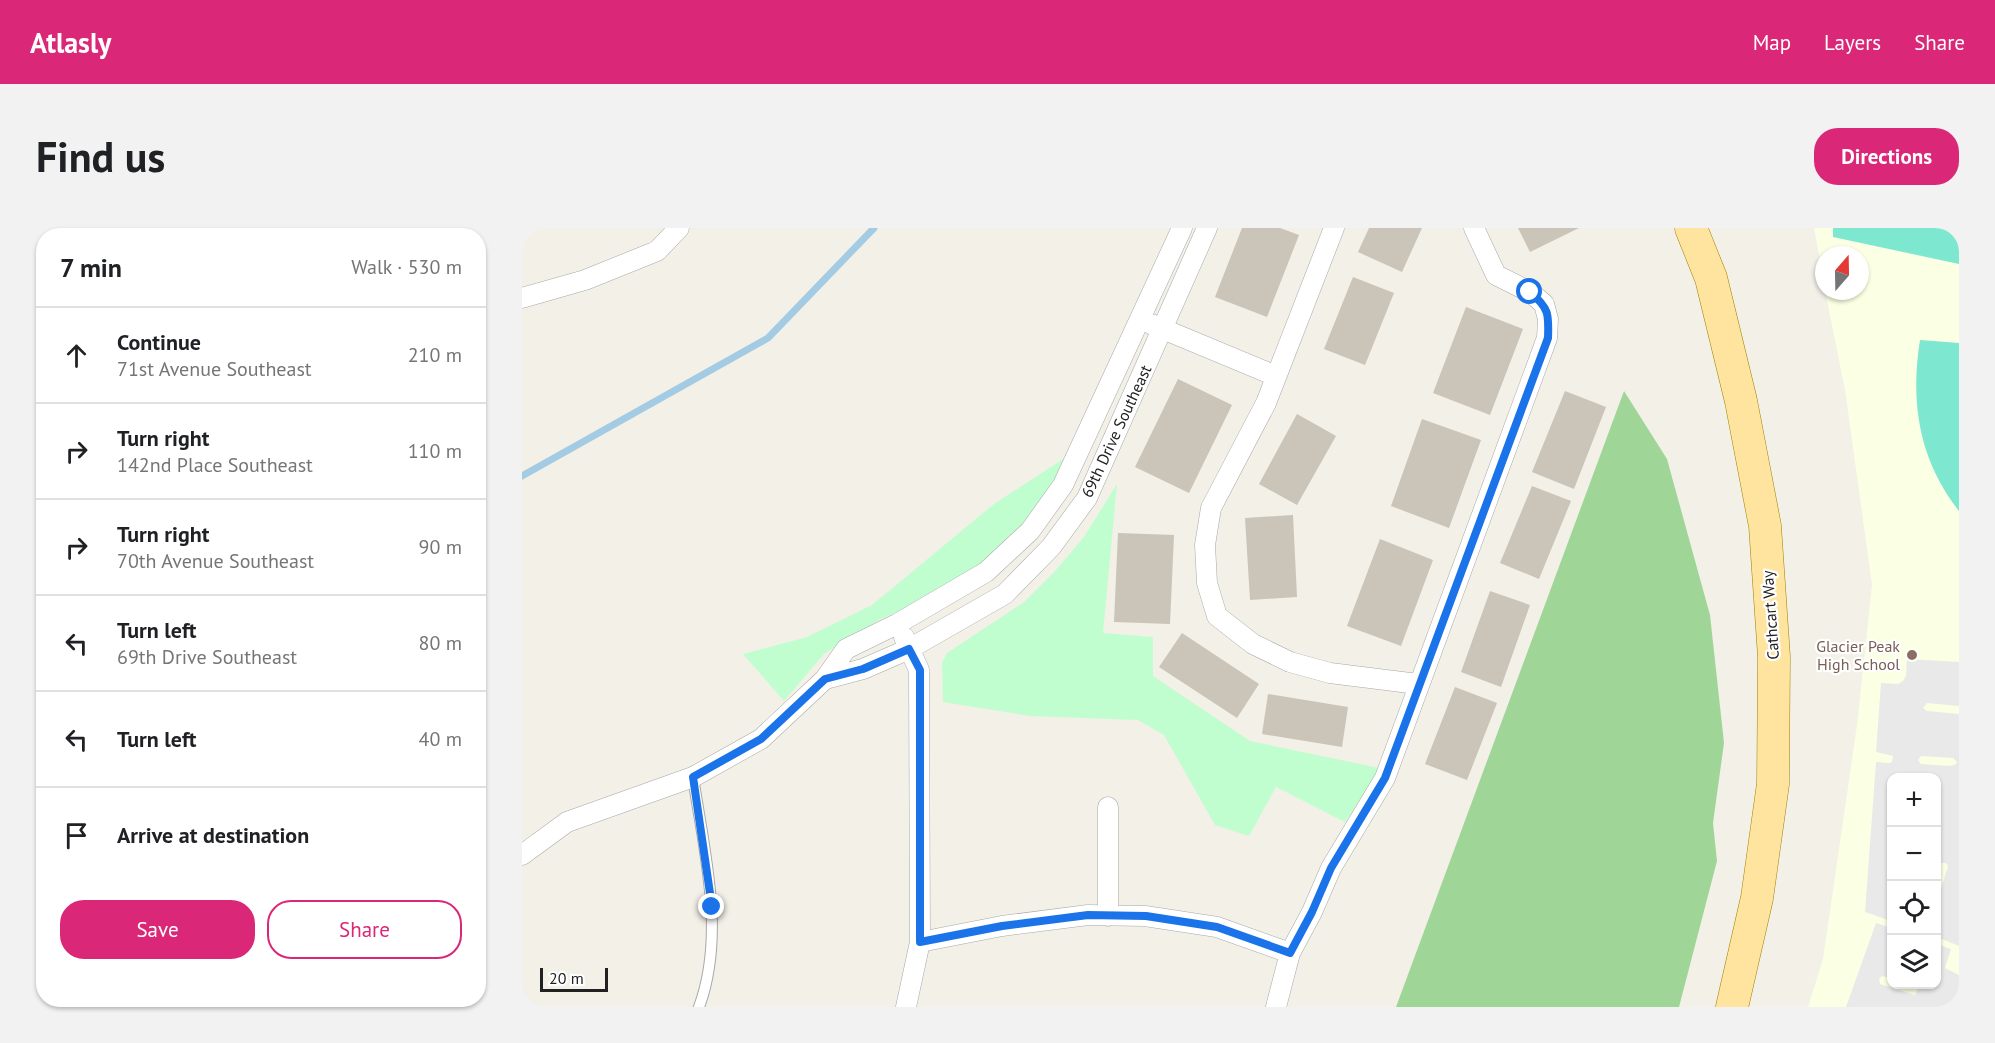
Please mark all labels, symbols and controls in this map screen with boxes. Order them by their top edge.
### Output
text: Atlasly [30,24,112,61]
text: Map [1753,29,1791,56]
text: Layers [1824,29,1881,56]
text: Share [1914,29,1965,56]
button: Directions [1814,128,1959,185]
text: Find us [36,129,165,184]
north arrow [1815,246,1869,300]
text: 7 min [60,251,122,284]
text: Walk · 530 m [351,254,462,280]
route start [1516,278,1542,304]
text: Continue [117,328,201,356]
icon: ahead [60,339,93,372]
text: 210 m [408,342,462,368]
text: 71st Avenue Southeast [117,356,312,382]
street label: 69th Drive Southeast [1076,361,1156,501]
text: Turn right [117,424,209,452]
icon: right [60,435,93,468]
text: 110 m [408,438,462,464]
text: 142nd Place Southeast [117,452,313,478]
text: Turn right [117,520,209,548]
icon: right [60,531,93,564]
text: 90 m [419,534,462,560]
text: 70th Avenue Southeast [117,548,314,574]
street label: Cathcart Way [1757,569,1783,660]
text: Turn left [117,616,197,644]
icon: left [60,627,93,660]
text: 80 m [419,630,462,656]
place label: Glacier Peak High School [1816,636,1900,674]
text: 69th Drive Southeast [117,644,297,670]
marker: Glacier Peak High School [1905,648,1919,662]
icon: left [60,723,93,756]
text: Turn left [117,725,197,753]
text: 40 m [419,726,462,752]
map controls [1887,773,1941,989]
button: + [1887,773,1941,827]
icon: arrive [60,819,93,852]
text: Arrive at destination [117,821,309,849]
button: − [1887,827,1941,881]
button: locate [1887,881,1941,935]
route end [698,893,724,919]
button: Save [60,900,255,959]
button: Share [267,900,462,959]
button: layers [1887,935,1941,989]
scale bar [540,965,608,992]
text: 20 m [549,968,584,988]

